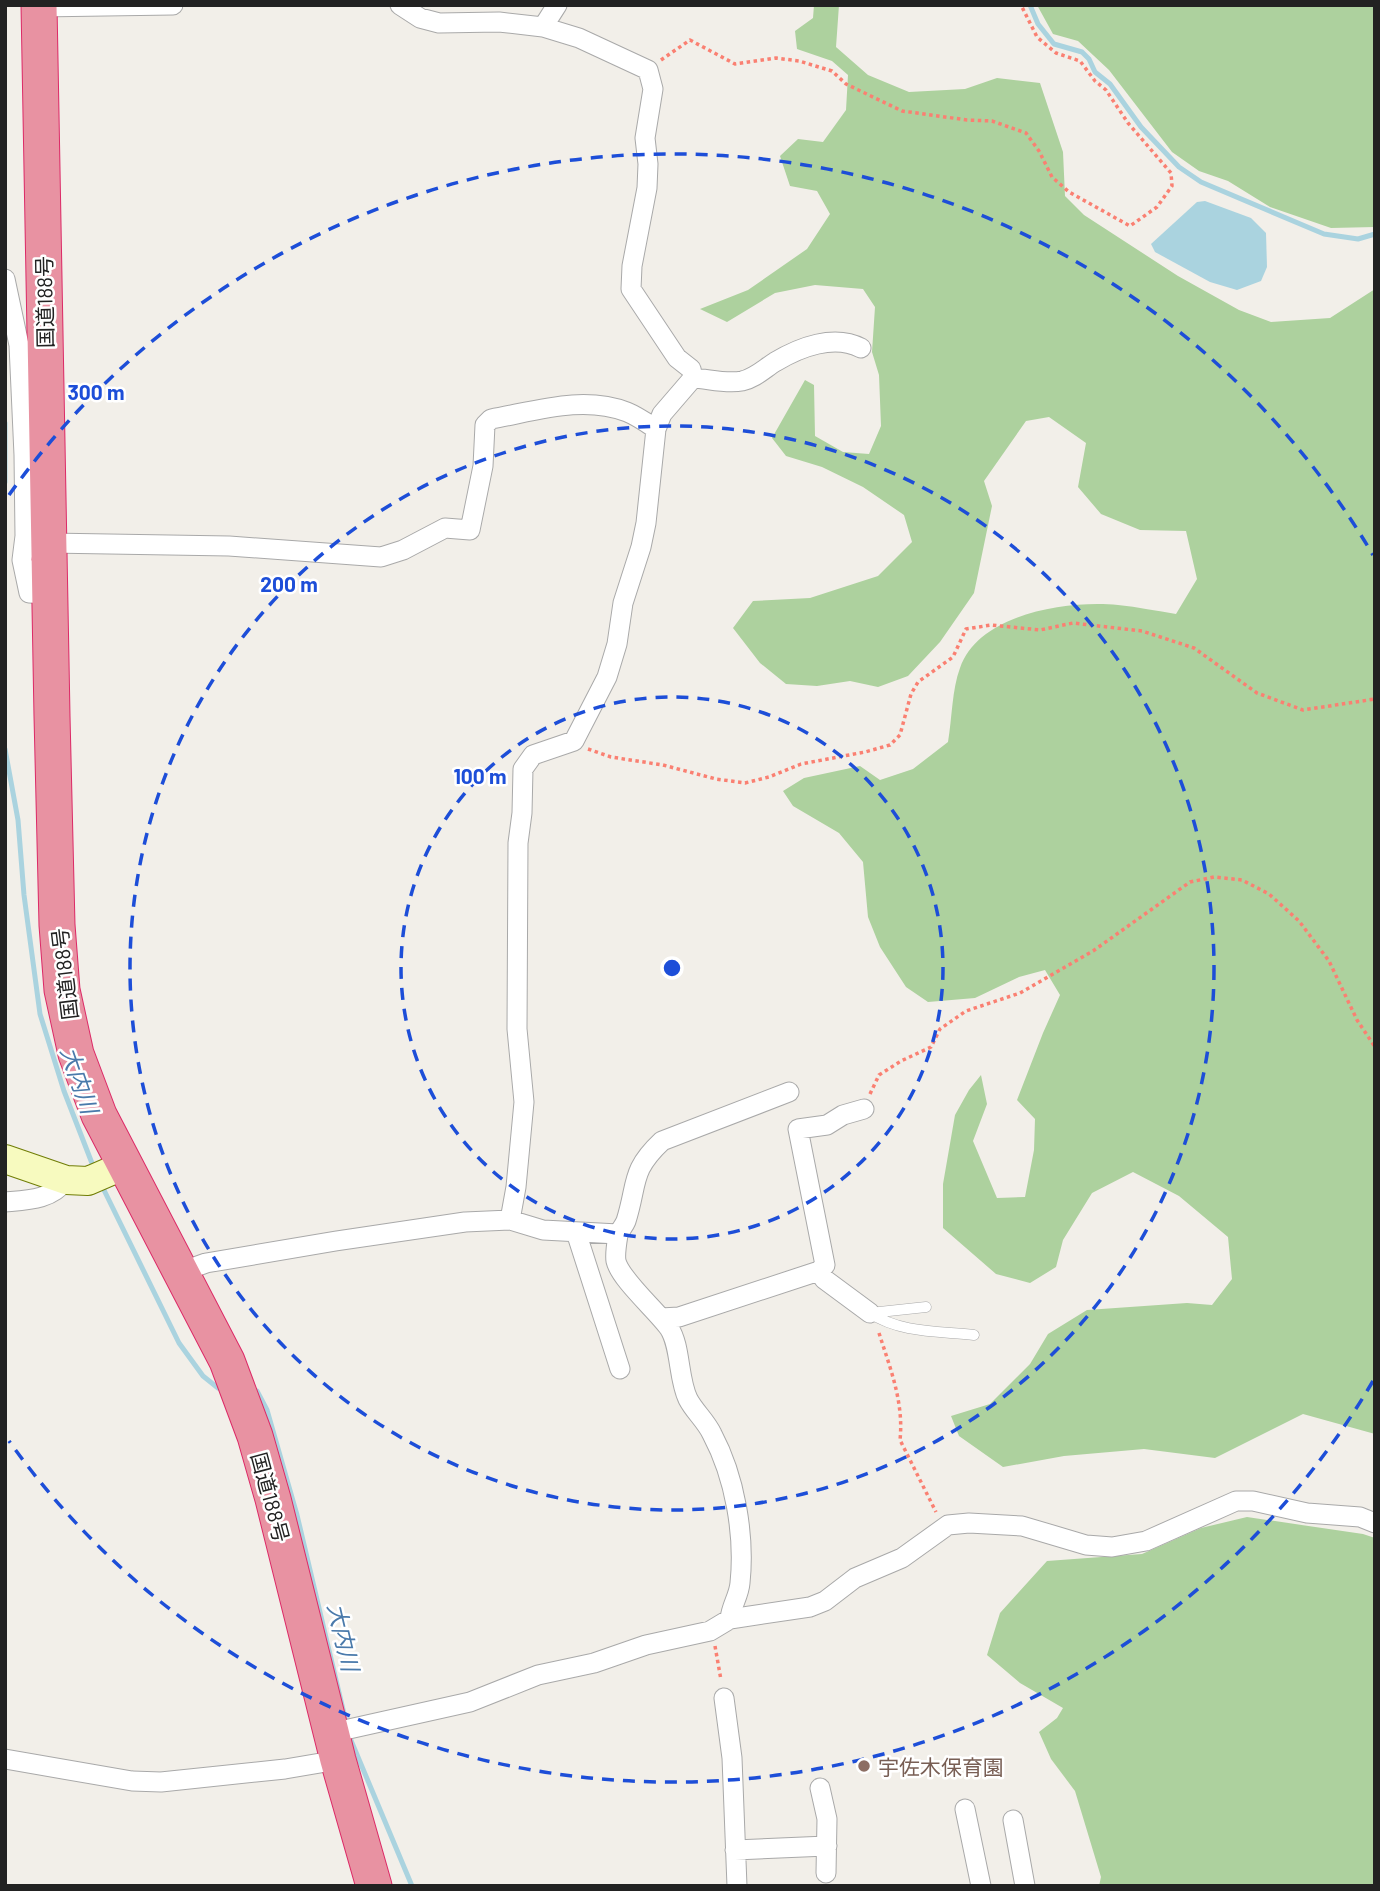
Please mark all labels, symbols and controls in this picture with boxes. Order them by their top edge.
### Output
street label: 国道188号 [31,256,57,348]
text: 300 m [67,379,125,404]
text: 200 m [260,571,318,596]
text: 100 m [453,763,507,788]
street label: 国道188号 [46,927,82,1021]
centre of rings [660,956,684,980]
water label: 大内川 [56,1043,105,1120]
street label: 国道188号 [247,1449,295,1545]
water label: 大内川 [323,1600,366,1677]
place label: 宇佐木保育園 [878,1754,1004,1779]
marker: 宇佐木保育園 [856,1758,872,1774]

